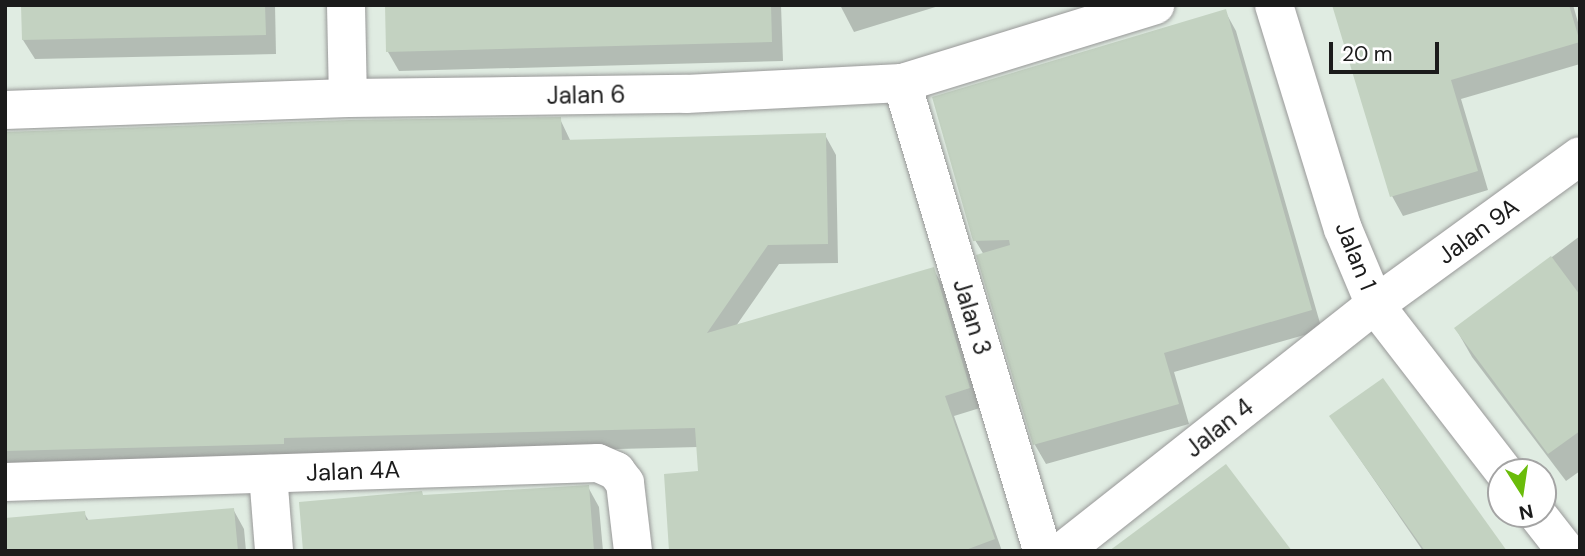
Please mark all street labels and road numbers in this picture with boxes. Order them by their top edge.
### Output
street label: Jalan 6 [546,80,626,110]
street label: Jalan 9A [1432,192,1524,270]
street label: Jalan 1 [1329,218,1383,294]
street label: Jalan 3 [947,276,997,358]
street label: Jalan 4 [1179,393,1259,463]
street label: Jalan 4A [305,455,401,487]

